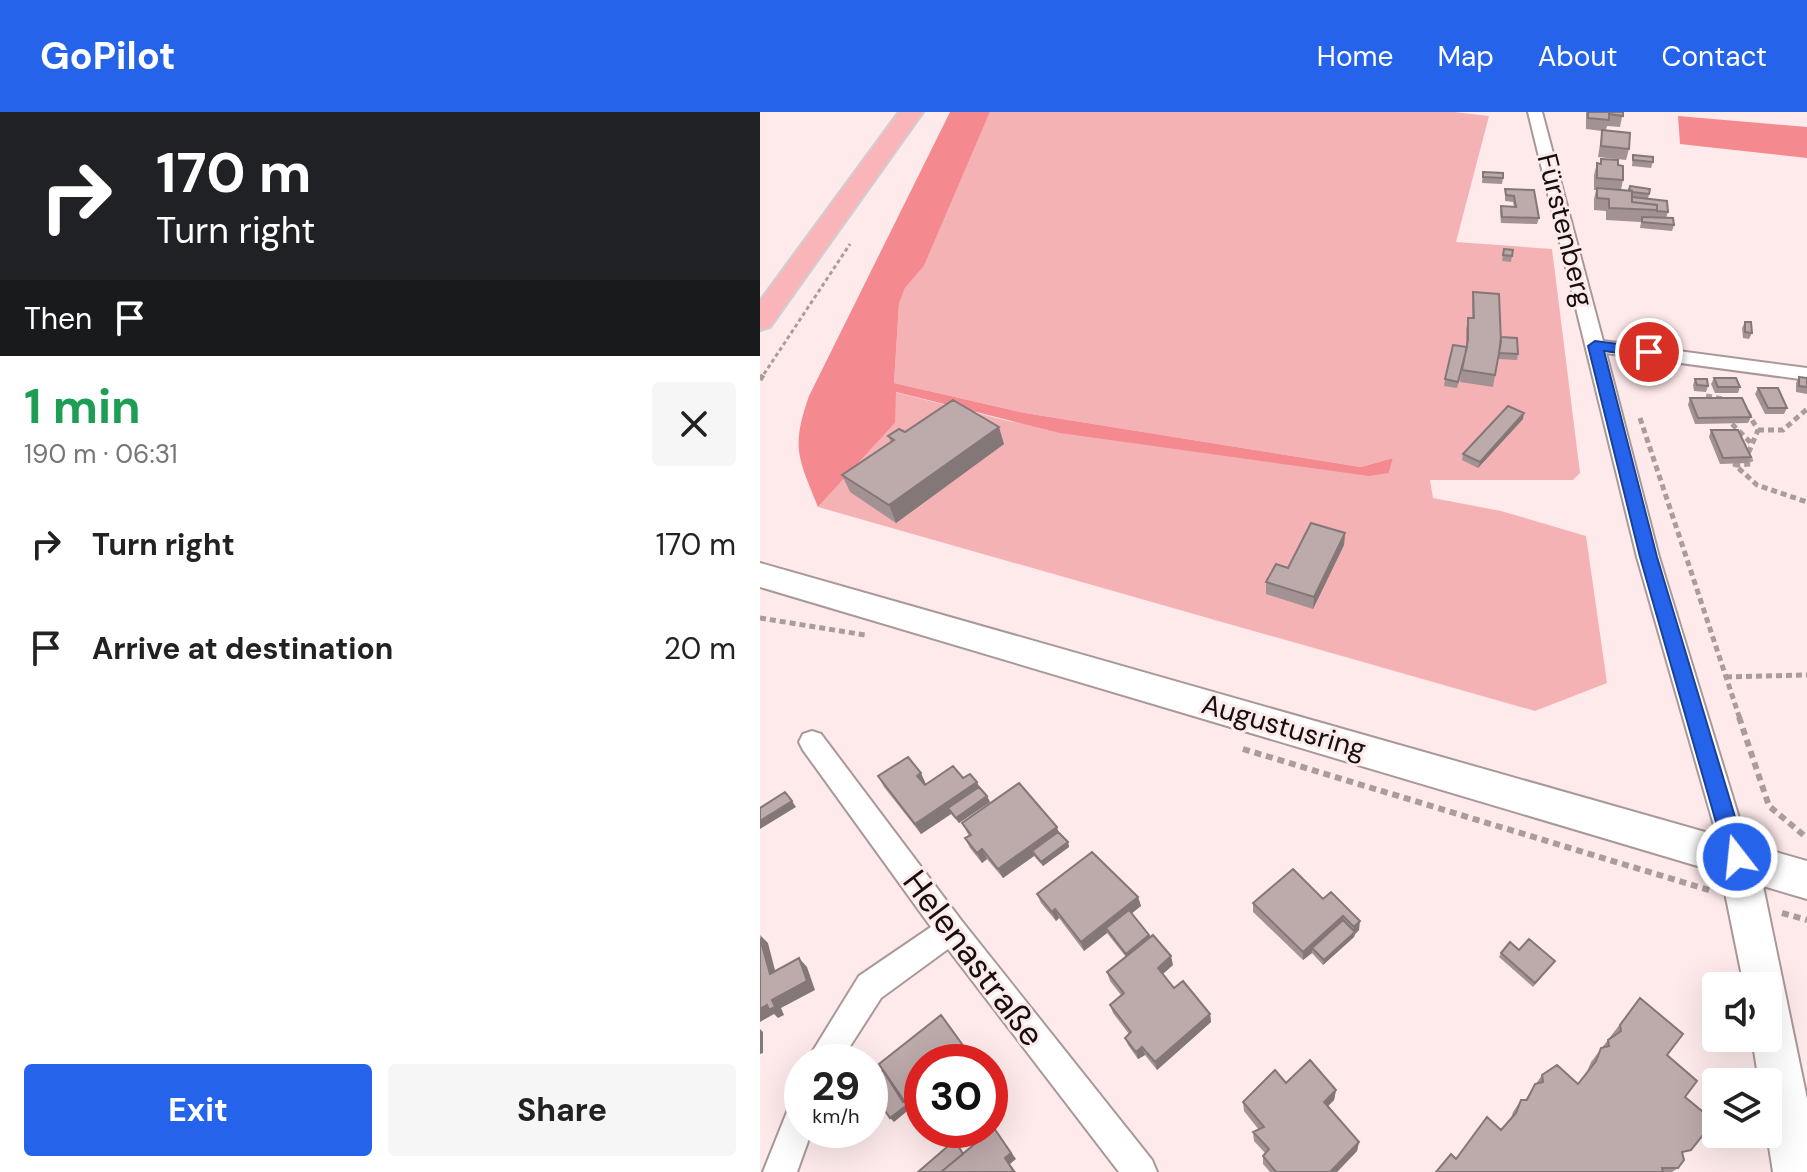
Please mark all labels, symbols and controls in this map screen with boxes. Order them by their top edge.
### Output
text: GoPilot [40,31,176,81]
text: Home [1317,38,1393,75]
text: Map [1437,38,1494,75]
text: About [1538,38,1617,75]
text: Contact [1661,38,1767,75]
text: 170 m [156,136,311,209]
icon: right [24,144,128,248]
street label: Fürstenberg [1529,150,1602,311]
text: Turn right [156,207,315,254]
icon: arrive [108,296,152,340]
text: Then [24,299,92,338]
pin [1615,318,1683,386]
icon: arrive [1627,330,1671,374]
text: 1 min [24,375,141,438]
button: close [652,382,736,466]
text: 190 m · 06:31 [24,437,178,471]
icon: right [24,522,68,566]
text: Turn right [92,525,235,564]
text: 170 m [656,525,736,564]
icon: arrive [24,626,68,670]
text: Arrive at destination [92,629,393,668]
text: 20 m [664,629,736,668]
street label: Augustusring [1197,685,1370,768]
position arrow [1695,815,1779,899]
street label: Helenastraße [893,861,1055,1055]
map controls [1702,972,1782,1148]
button: sound [1702,972,1782,1052]
speed limit sign: 30 [904,1044,1008,1148]
text: 29 [812,1060,860,1112]
button: Exit [24,1064,372,1156]
button: Share [388,1064,736,1156]
button: layers [1702,1068,1782,1148]
text: km/h [812,1103,860,1129]

